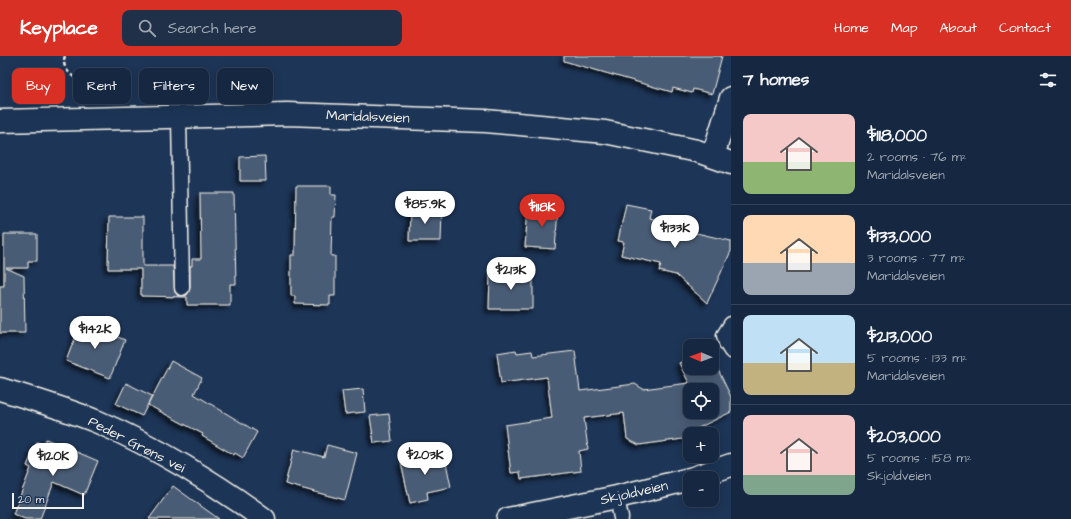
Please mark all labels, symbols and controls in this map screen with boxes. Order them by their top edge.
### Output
search box [122,10,402,46]
text: Keyplace [20,15,98,42]
icon: search [136,17,158,39]
text: Search here [168,18,256,39]
text: Home [834,18,869,38]
text: Map [891,18,917,38]
text: About [939,18,977,38]
text: Contact [999,18,1051,38]
chip: Buy [12,68,65,104]
chip: Rent [73,68,131,104]
chip: Filters [139,68,209,104]
chip: New [217,68,273,104]
text: 7 homes [743,68,809,92]
icon: filters [1037,69,1059,91]
street label: Maridalsveien [326,106,410,128]
text: $118,000 [867,124,927,148]
icon: home [775,130,823,178]
text: 2 rooms · 76 m² [867,148,967,166]
text: Maridalsveien [867,166,945,184]
pin: $85.9K [392,191,458,225]
pin: $118K [514,194,570,228]
text: $85.9K [404,195,446,213]
text: $118K [529,198,555,216]
pin: $133K [647,215,703,249]
text: $133K [660,219,690,237]
text: $133,000 [867,225,931,249]
icon: home [775,231,823,279]
text: 3 rooms · 77 m² [867,249,966,267]
pin: $213K [483,257,539,291]
text: $213K [496,261,526,279]
text: Maridalsveien [867,267,945,285]
pin: $142K [67,316,123,350]
text: $142K [78,320,112,338]
text: $213,000 [867,325,932,349]
icon: home [775,331,823,379]
north arrow [683,339,719,375]
map controls [683,339,719,507]
text: 5 rooms · 133 m² [867,349,967,367]
text: Maridalsveien [867,367,945,385]
button: locate [683,383,719,419]
street label: Peder Grøns vei [85,412,189,478]
text: $203,000 [867,425,941,449]
button: + [683,427,719,463]
icon: home [775,431,823,479]
pin: $203K [397,442,453,476]
pin: $120K [25,443,81,477]
text: $203K [406,446,444,464]
text: $120K [37,447,69,465]
text: 5 rooms · 158 m² [867,449,972,467]
text: Skjoldveien [867,467,931,485]
button: − [683,471,719,507]
street label: Skjoldveien [598,475,670,510]
scale bar [12,491,84,510]
text: 20 m [18,492,44,507]

